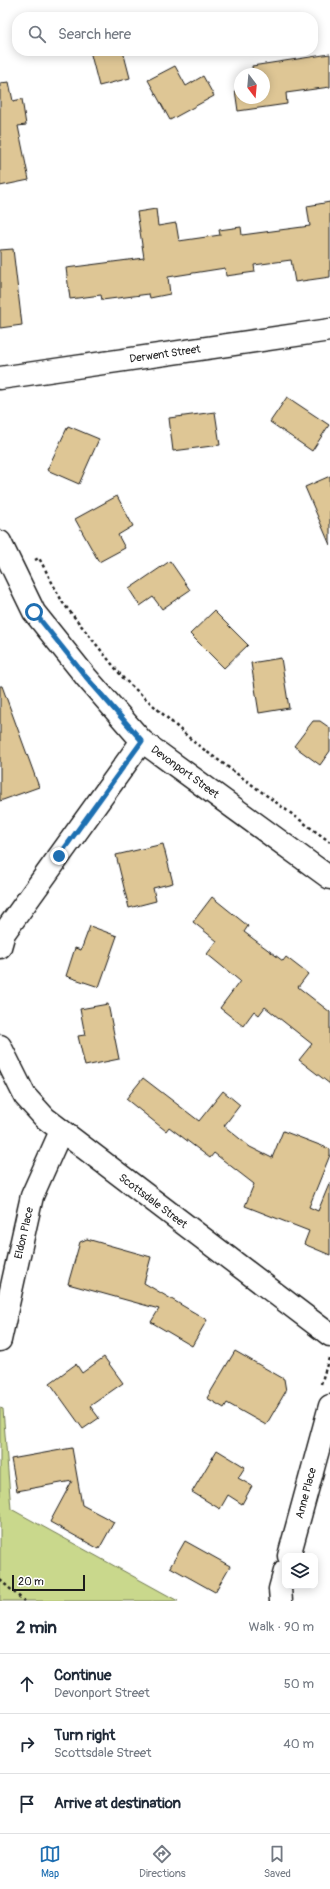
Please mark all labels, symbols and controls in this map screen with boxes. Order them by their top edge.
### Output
search box [12,12,318,56]
icon: search [26,23,48,45]
text: Search here [58,25,131,44]
north arrow [234,68,270,104]
street label: Derwent Street [129,342,202,365]
route start [25,603,43,621]
street label: Devonport Street [148,743,222,801]
route end [50,847,68,865]
street label: Scottsdale Street [116,1171,190,1231]
street label: Eldon Place [12,1205,36,1260]
street label: Anne Place [293,1466,319,1520]
map controls [282,1553,318,1589]
button: layers [282,1553,318,1589]
scale bar [12,1573,85,1592]
text: 20 m [18,1575,44,1588]
text: 2 min [16,1617,57,1638]
text: Walk · 90 m [249,1619,314,1635]
text: Continue [54,1666,112,1685]
icon: ahead [16,1673,38,1695]
text: 50 m [284,1676,314,1692]
text: Devonport Street [54,1685,150,1701]
text: Turn right [54,1726,115,1745]
icon: right [16,1733,38,1755]
text: 40 m [283,1736,314,1752]
text: Scottsdale Street [54,1745,151,1761]
icon: arrive [16,1793,38,1815]
text: Arrive at destination [54,1794,181,1813]
tab: Map [39,1843,61,1880]
tab: Directions [139,1843,186,1880]
tab: Saved [264,1843,291,1880]

